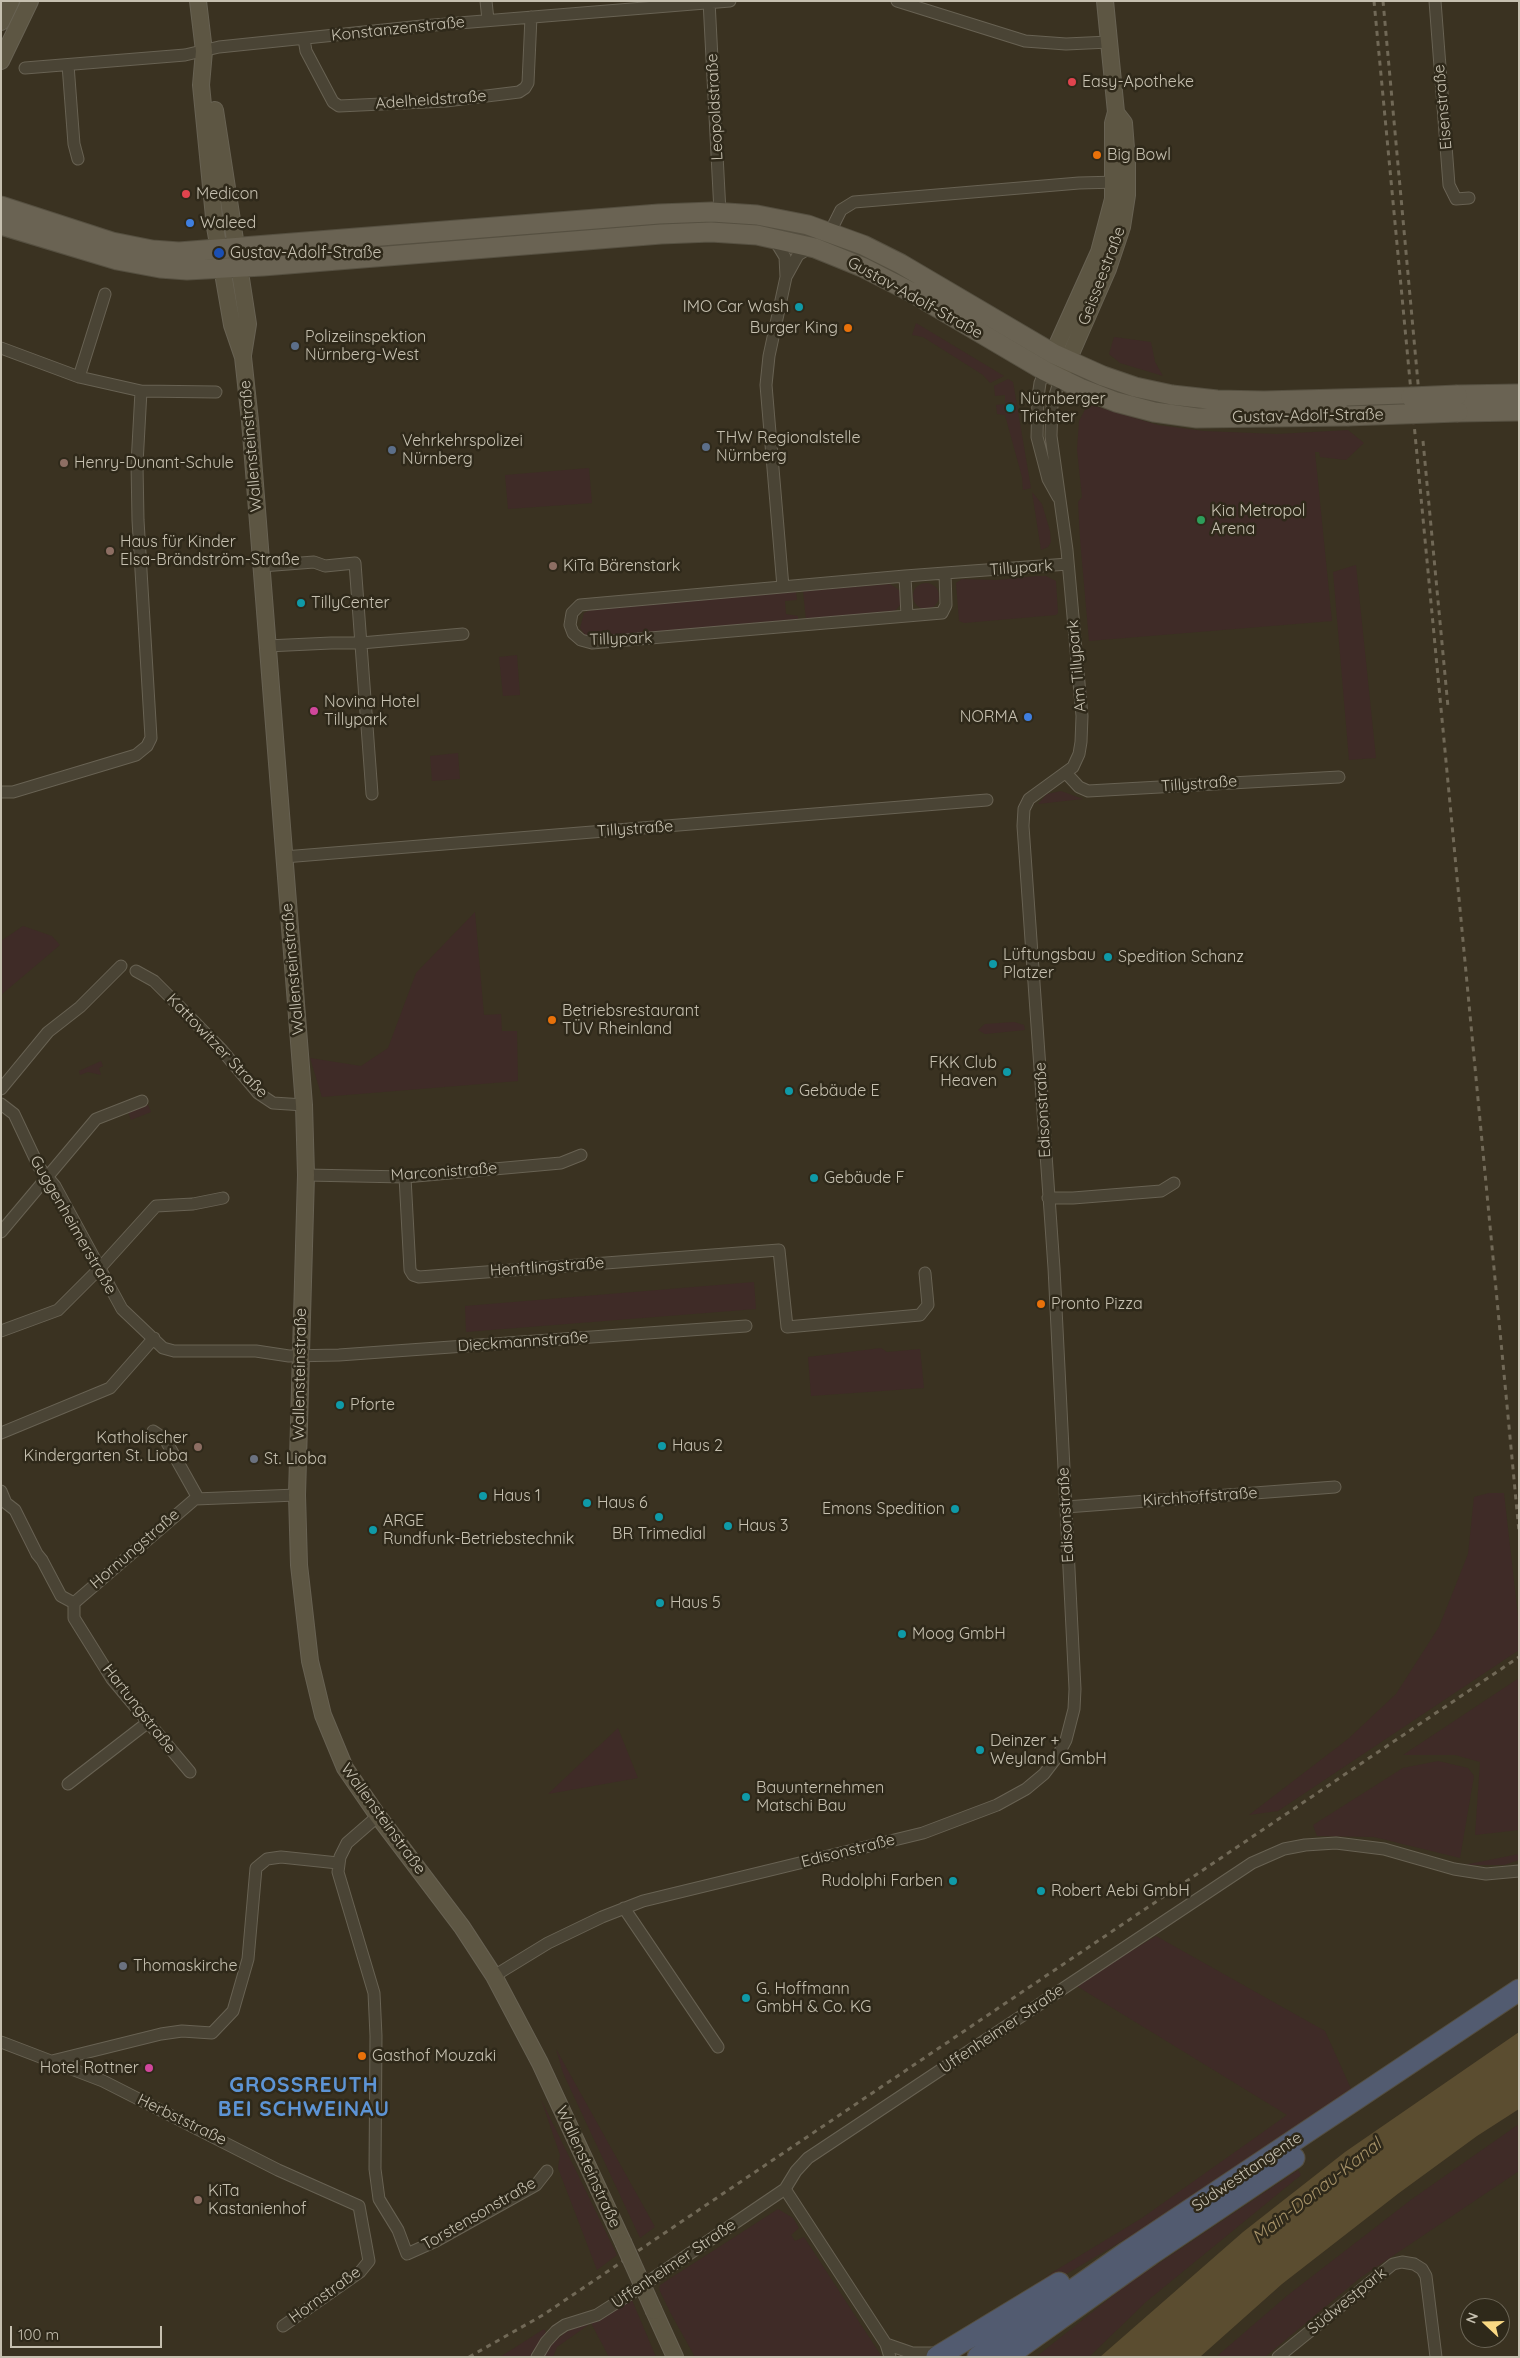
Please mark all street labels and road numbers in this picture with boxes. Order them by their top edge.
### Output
street label: Konstanzenstraße [330,12,466,46]
street label: Leopoldstraße [703,53,727,161]
street label: Eisenstraße [1430,64,1456,150]
street label: Adelheidstraße [375,87,487,113]
street label: Geisseestraße [1074,224,1130,328]
street label: Gustav-Adolf-Straße [844,253,986,343]
street label: Wallensteinstraße [236,379,266,513]
street label: Gustav-Adolf-Straße [1232,405,1384,427]
street label: Tillypark [989,556,1053,580]
street label: Am Tillypark [1063,619,1091,713]
street label: Tillypark [589,628,653,650]
street label: Tillystraße [1160,772,1238,796]
street label: Tillystraße [596,817,674,841]
street label: Wallensteinstraße [278,902,308,1036]
street label: Kattowitzer Straße [162,990,272,1102]
street label: Edisonstraße [1031,1062,1055,1158]
street label: Guggenheimerstraße [26,1152,120,1298]
street label: Marconistraße [390,1159,498,1185]
street label: Henftlingstraße [489,1253,605,1281]
street label: Wallensteinstraße [289,1308,311,1440]
street label: Dieckmannstraße [457,1328,589,1356]
street label: Edisonstraße [1054,1467,1078,1563]
street label: Kirchhoffstraße [1142,1483,1258,1511]
street label: Hornungstraße [86,1505,184,1593]
street label: Hartungstraße [98,1660,180,1758]
street label: Wallensteinstraße [336,1760,430,1878]
street label: Edisonstraße [799,1830,897,1872]
street label: Uffenheimer Straße [936,1980,1068,2078]
street label: Herbststraße [134,2090,230,2150]
street label: Wallensteinstraße [551,2103,625,2231]
street label: Südwesttangente [1188,2128,1306,2216]
street label: Torstensonstraße [419,2174,539,2254]
street label: Uffenheimer Straße [608,2215,740,2313]
street label: Hornstraße [285,2263,365,2327]
street label: Südwestpark [1304,2263,1390,2339]

